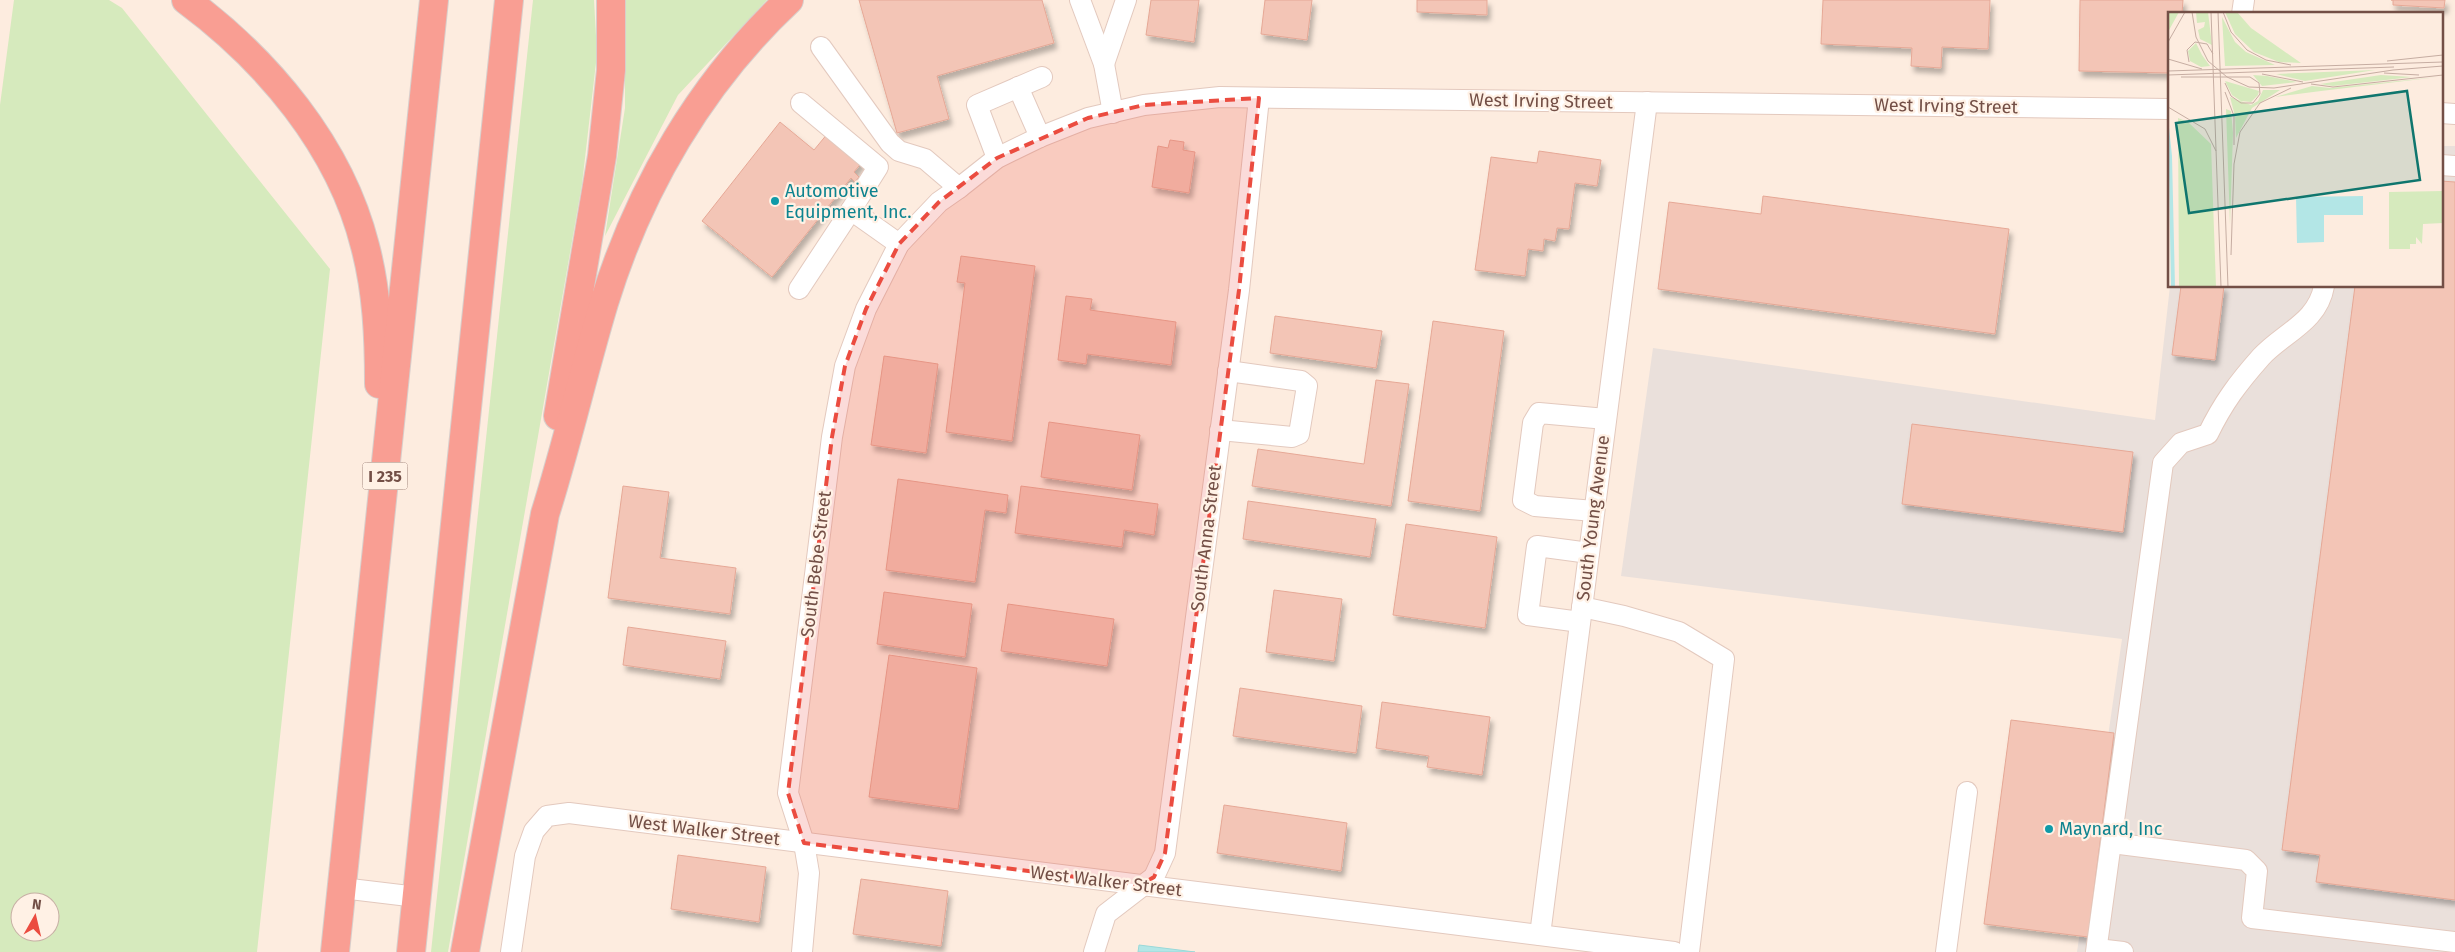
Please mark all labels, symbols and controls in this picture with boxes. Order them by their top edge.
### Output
inset map [2168,12,2442,288]
street label: West Irving Street [1469,89,1614,113]
street label: West Irving Street [1874,94,2019,118]
place label: Automotive Equipment, Inc. [785,180,912,223]
marker: Automotive Equipment, Inc. [769,195,781,207]
street label: South Young Avenue [1572,434,1614,602]
road number: I 235 [362,462,408,490]
street label: South Anna Street [1186,463,1226,613]
street label: South Bebe Street [796,489,836,639]
street label: West Walker Street [627,810,782,850]
place label: Maynard, Inc [2059,818,2163,840]
marker: Maynard, Inc [2043,823,2055,835]
street label: West Walker Street [1029,861,1184,901]
north arrow [10,892,60,942]
text: N [31,896,43,914]

